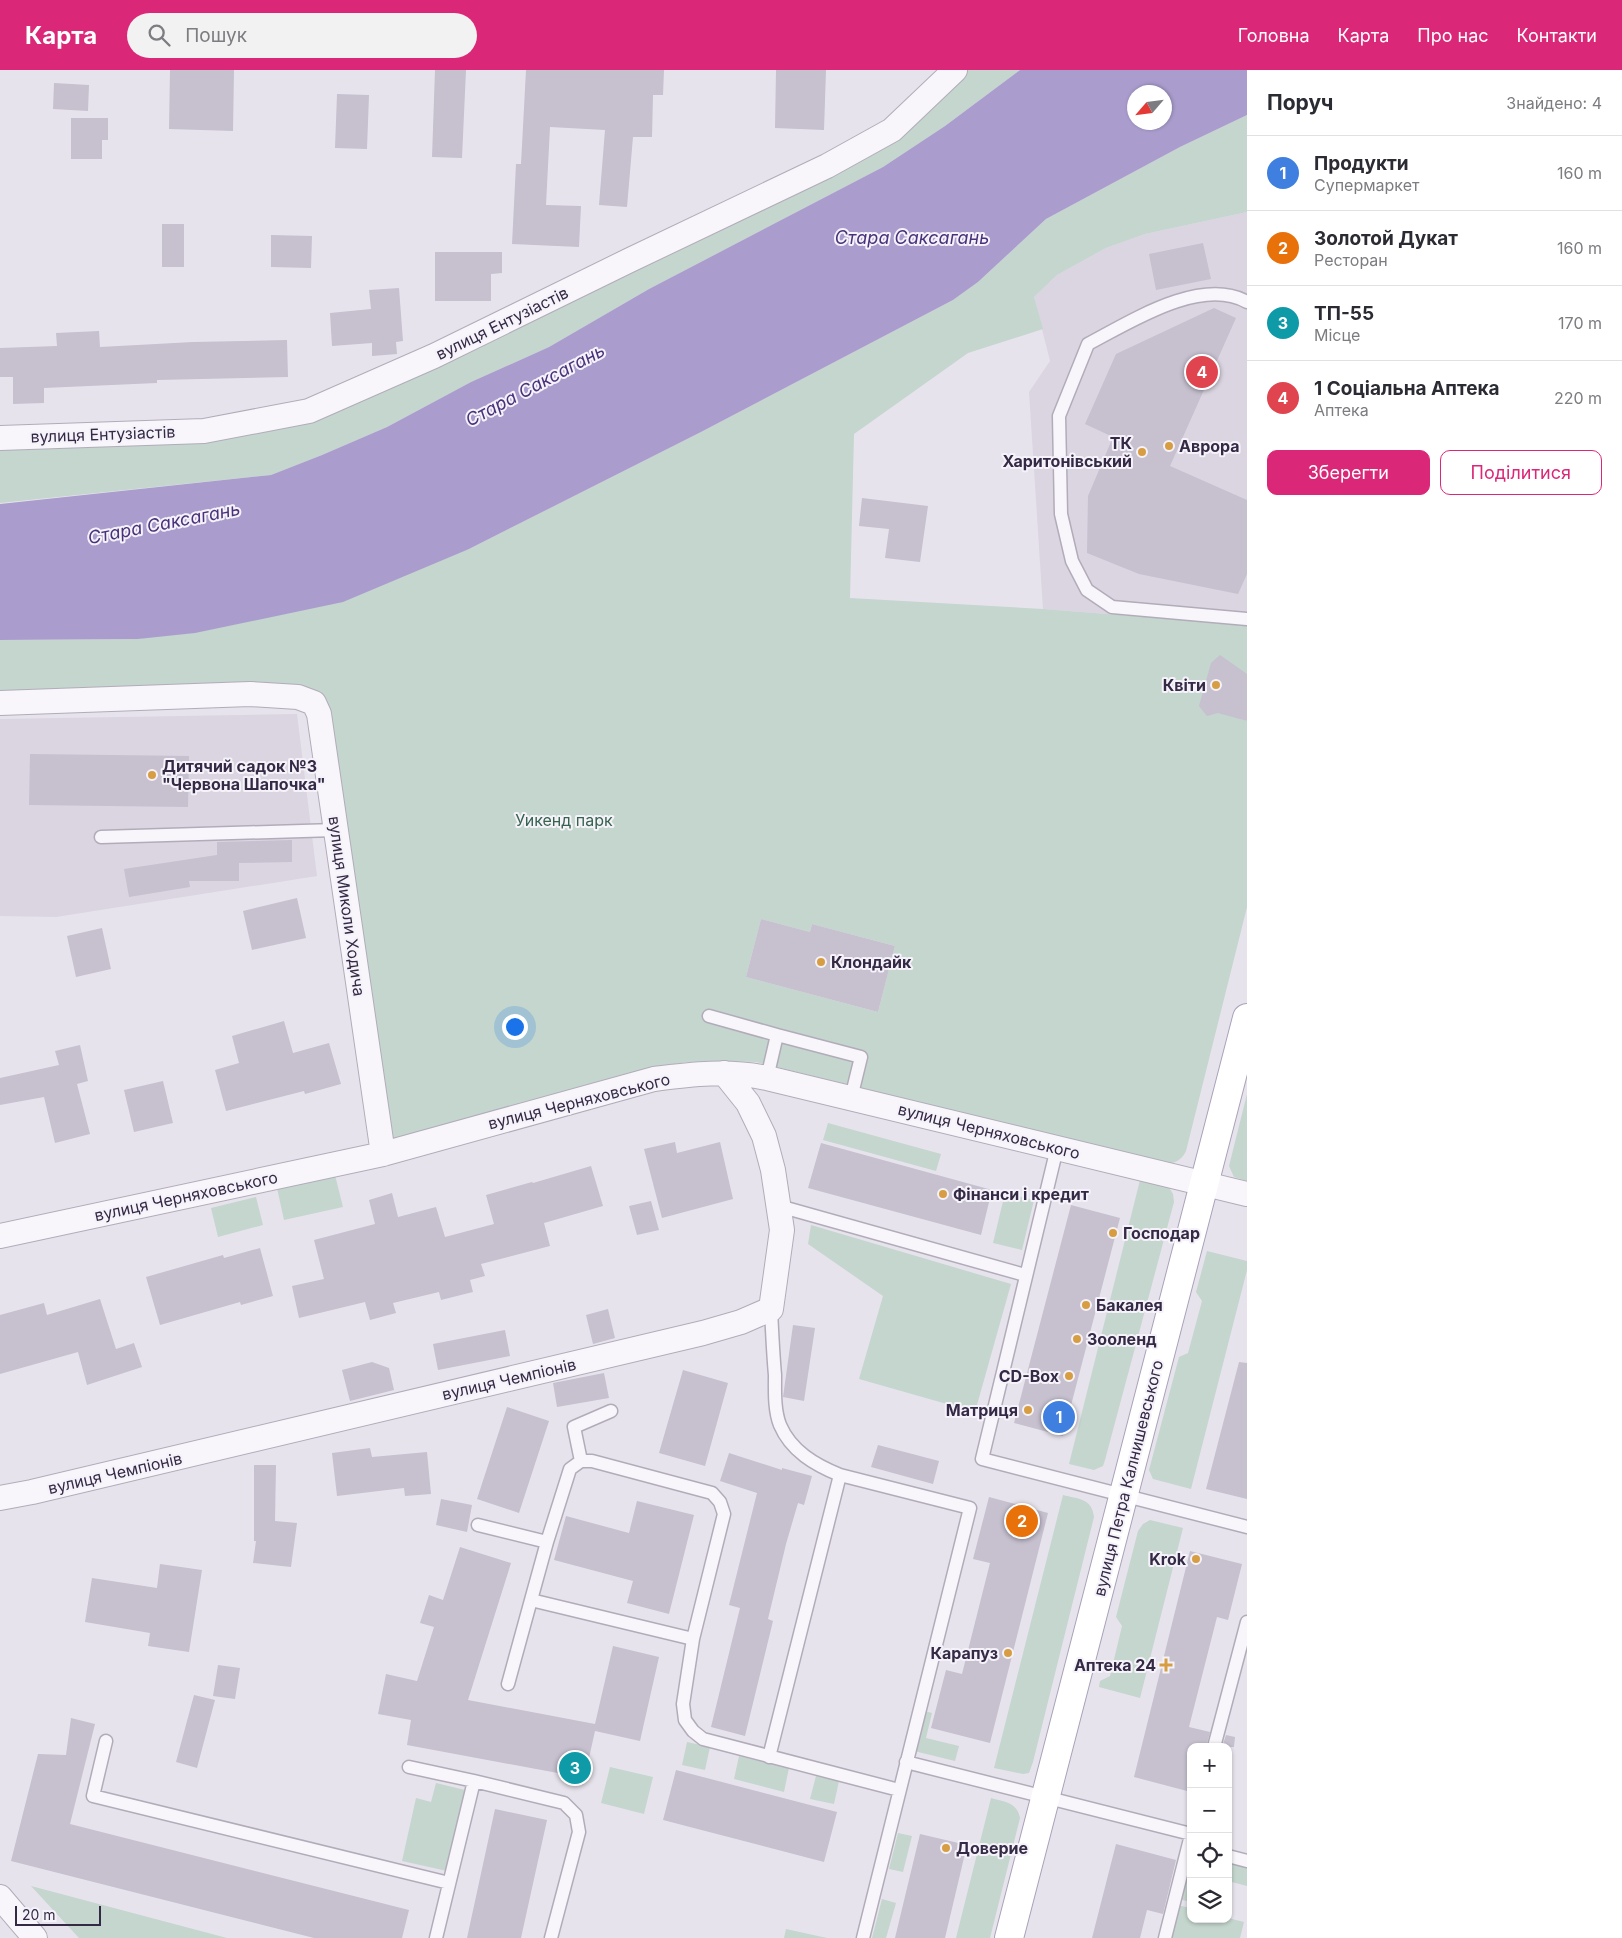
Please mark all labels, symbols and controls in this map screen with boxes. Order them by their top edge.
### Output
search box [127,13,477,58]
text: Карта [25,21,97,50]
icon: search [145,21,173,49]
text: Пошук [185,24,247,47]
text: Головна [1238,25,1310,46]
text: Карта [1338,25,1389,46]
text: Про нас [1417,25,1489,46]
text: Контакти [1517,25,1597,46]
north arrow [1127,85,1172,130]
text: Поруч [1267,90,1334,115]
text: Знайдено: 4 [1506,93,1602,113]
text: Продукти [1314,152,1409,175]
text: 1 [1280,163,1286,183]
text: 160 m [1557,163,1602,183]
text: Супермаркет [1314,175,1419,195]
water label: Стара Саксагань [835,227,989,248]
text: Золотой Дукат [1314,227,1458,250]
text: 2 [1278,238,1288,258]
text: 160 m [1557,238,1602,258]
text: Ресторан [1314,250,1388,270]
street label: вулиця Ентузіастів [433,282,571,364]
text: ТП-55 [1314,302,1374,325]
text: 3 [1278,313,1288,333]
text: 170 m [1558,313,1602,333]
text: Місце [1314,325,1360,345]
water label: Стара Саксагань [462,339,608,431]
pin: 4 [1186,353,1218,391]
text: 1 Соціальна Аптека [1314,377,1500,400]
text: 4 [1278,388,1288,408]
text: 220 m [1554,388,1602,408]
text: Аптека [1314,400,1369,420]
street label: вулиця Ентузіастів [30,421,176,447]
place label: ТК Харитонівський [1003,433,1132,471]
place label: Аврора [1179,436,1240,456]
marker: Аврора [1163,440,1175,452]
marker: ТК Харитонівський [1136,446,1148,458]
button: Зберегти [1267,450,1430,495]
button: Поділитися [1440,450,1602,495]
water label: Стара Саксагань [86,498,242,548]
place label: Квіти [1163,675,1206,695]
marker: Квіти [1210,679,1222,691]
place label: Дитячий садок №3 "Червона Шапочка" [162,756,325,794]
marker: Дитячий садок №3 "Червона Шапочка" [146,769,158,781]
park label: Уикенд парк [515,810,613,830]
street label: вулиця Миколи Ходича [324,815,370,997]
place label: Клондайк [831,952,912,972]
marker: Клондайк [815,956,827,968]
your location [502,1014,528,1040]
street label: вулиця Черняховського [486,1069,672,1133]
street label: вулиця Черняховського [896,1099,1082,1163]
street label: вулиця Черняховського [93,1167,279,1225]
place label: Фінанси і кредит [953,1184,1089,1204]
marker: Фінанси і кредит [937,1188,949,1200]
place label: Господар [1123,1223,1200,1243]
marker: Господар [1107,1227,1119,1239]
place label: Бакалея [1096,1295,1163,1315]
marker: Бакалея [1080,1299,1092,1311]
place label: Зооленд [1087,1329,1157,1349]
marker: Зооленд [1071,1333,1083,1345]
street label: вулиця Чемпіонів [440,1354,578,1404]
street label: вулиця Петра Калнишевського [1089,1358,1167,1598]
place label: CD-Box [999,1366,1059,1386]
marker: CD-Box [1063,1370,1075,1382]
pin: 1 [1043,1398,1075,1436]
place label: Матриця [946,1400,1018,1420]
marker: Матриця [1022,1404,1034,1416]
street label: вулиця Чемпіонів [46,1448,184,1498]
pin: 2 [1006,1502,1038,1540]
place label: Krok [1149,1549,1187,1569]
marker: Krok [1190,1553,1202,1565]
place label: Карапуз [930,1643,998,1663]
marker: Карапуз [1002,1647,1014,1659]
place label: Аптека 24 [1074,1655,1156,1675]
marker: Аптека 24 [1160,1659,1172,1671]
map controls [1187,1743,1232,1923]
button: + [1187,1743,1232,1788]
pin: 3 [559,1749,591,1787]
button: − [1187,1788,1232,1833]
button: locate [1187,1833,1232,1878]
place label: Доверие [956,1838,1028,1858]
marker: Доверие [940,1842,952,1854]
button: layers [1187,1878,1232,1923]
scale bar [15,1903,101,1926]
text: 20 m [22,1906,56,1923]

